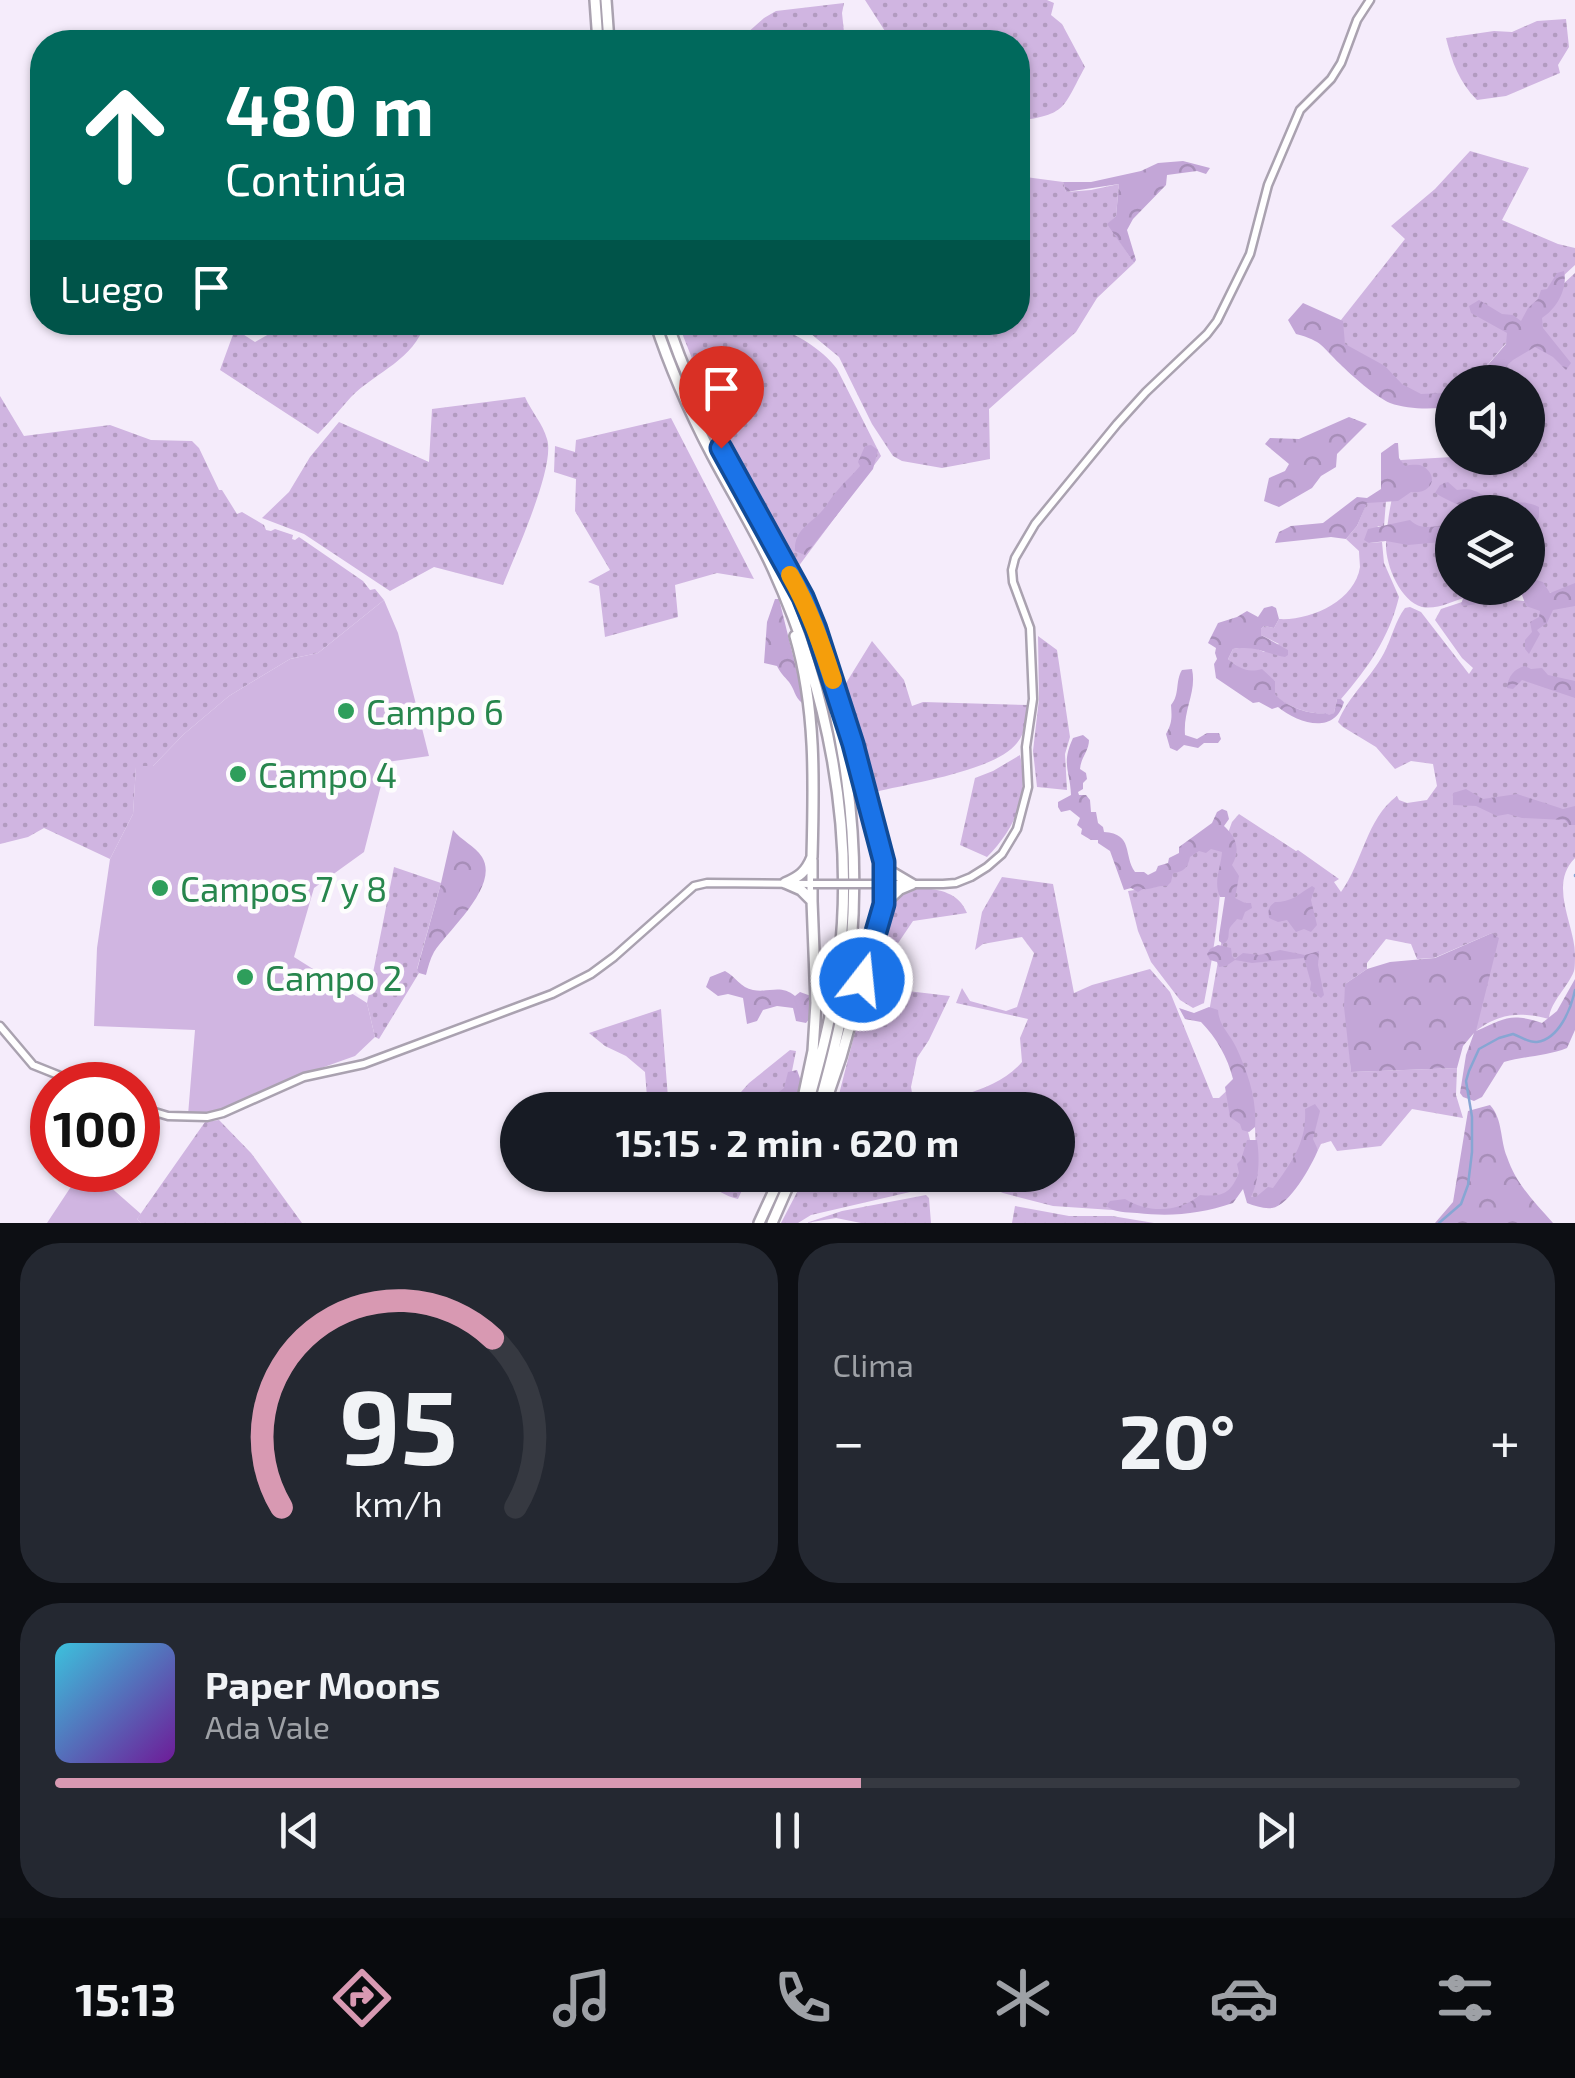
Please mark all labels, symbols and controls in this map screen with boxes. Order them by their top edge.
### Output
text: 480 m [225,66,434,150]
icon: ahead [60,70,190,200]
text: Continúa [225,151,407,205]
icon: arrive [184,260,239,315]
text: Luego [60,265,164,311]
pin [679,346,764,449]
icon: arrive [694,361,749,416]
map controls [1435,365,1545,605]
button: sound [1435,365,1545,475]
button: layers [1435,495,1545,605]
place label: Campo 6 [366,690,504,732]
marker: Campo 6 [335,700,357,722]
place label: Campo 4 [258,753,397,795]
marker: Campo 4 [227,763,249,785]
place label: Campos 7 y 8 [180,867,387,909]
marker: Campos 7 y 8 [149,877,171,899]
position arrow [810,928,914,1032]
place label: Campo 2 [265,956,402,998]
marker: Campo 2 [234,966,256,988]
speed limit sign: 100 [30,1062,160,1192]
text: 15:15 · 2 min · 620 m [616,1119,959,1165]
text: Clima [833,1345,914,1383]
text: 95 [339,1361,458,1486]
text: 20° [1119,1394,1236,1484]
text: − [833,1407,865,1473]
text: + [1490,1407,1520,1473]
text: km/h [354,1481,443,1524]
text: Paper Moons [205,1661,441,1707]
text: Ada Vale [205,1707,330,1745]
icon: previous [272,1803,327,1858]
icon: pause [760,1803,815,1858]
icon: next [1248,1803,1303,1858]
icon: directions [327,1963,397,2033]
icon: music [547,1963,617,2033]
icon: phone [768,1963,838,2033]
icon: climate [988,1963,1058,2033]
icon: car [1209,1963,1279,2033]
icon: filters [1430,1963,1500,2033]
text: 15:13 [75,1971,176,2025]

